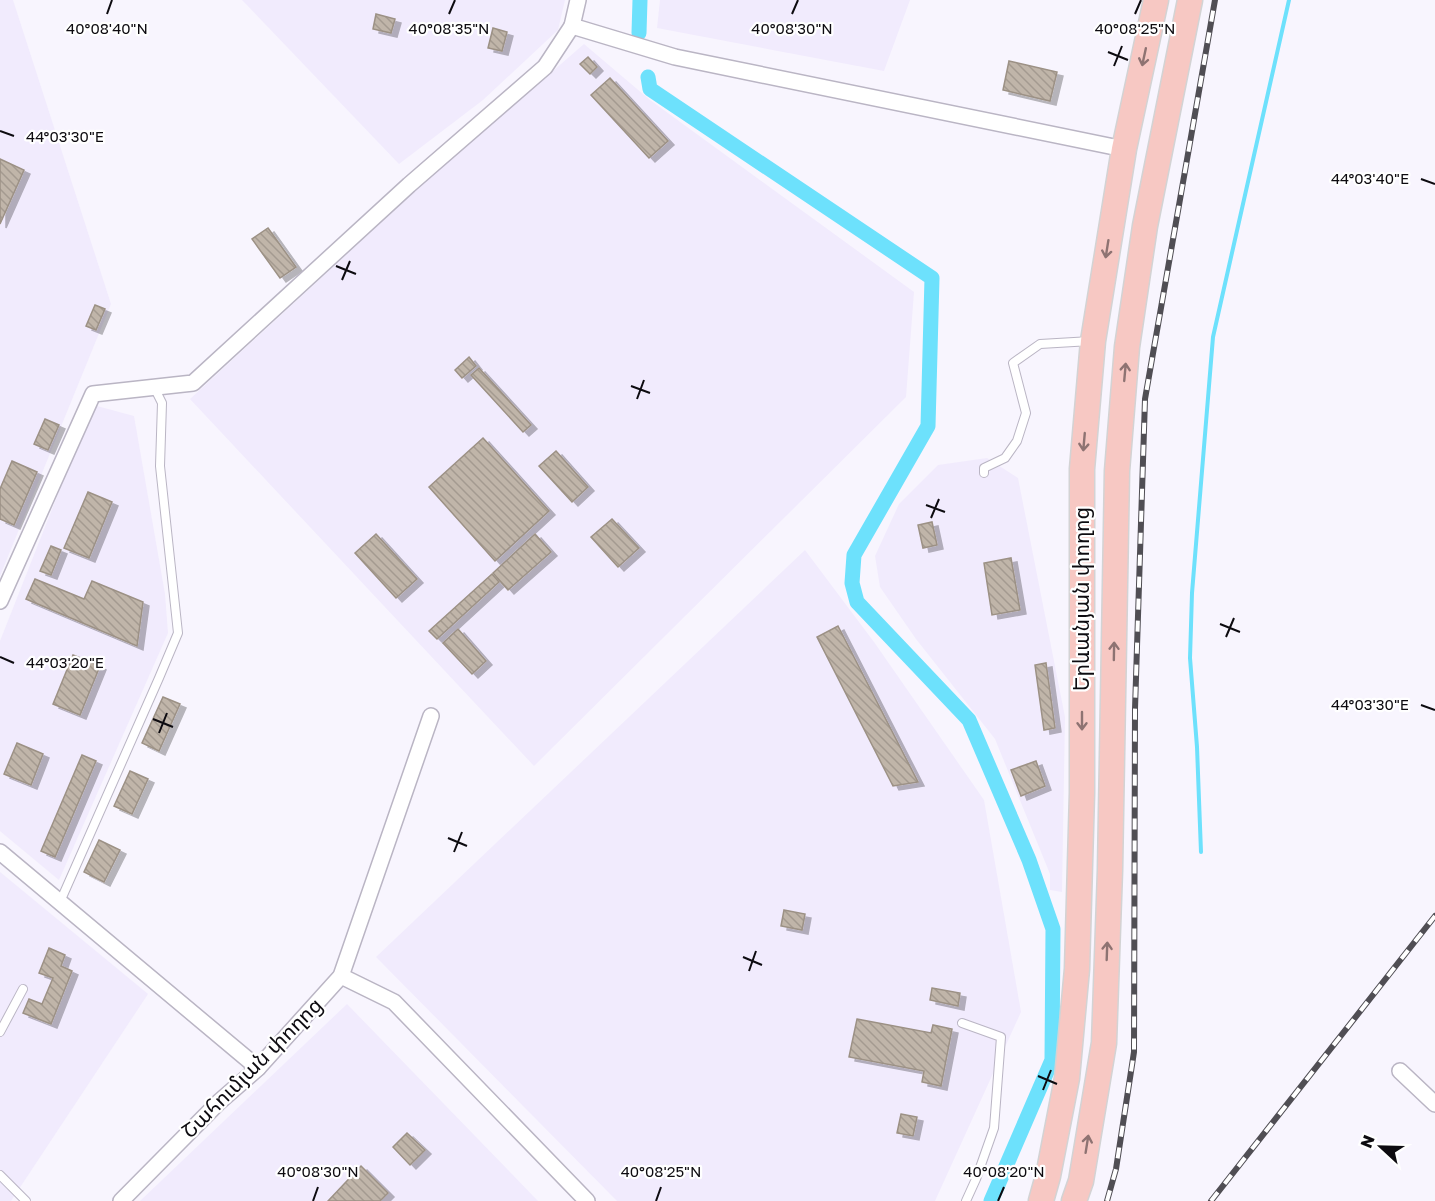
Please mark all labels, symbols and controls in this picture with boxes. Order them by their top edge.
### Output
text: 40°08'40"N [66,19,148,37]
text: 40°08'35"N [409,19,489,37]
text: 40°08'30"N [751,19,833,37]
text: 40°08'25"N [1095,19,1175,37]
one-way arrow [1137,47,1149,66]
text: 44°03'30"E [26,127,104,145]
text: 44°03'40"E [1331,169,1409,187]
one-way arrow [1101,238,1112,258]
one-way arrow [1120,363,1131,383]
one-way arrow [1079,432,1090,452]
street label: Երևանյան փողոց [1068,507,1094,691]
one-way arrow [1108,641,1120,661]
text: 44°03'20"E [26,653,104,671]
text: 44°03'30"E [1331,695,1409,713]
one-way arrow [1076,711,1088,731]
one-way arrow [1102,941,1113,961]
street label: Շահումյան փողոց [175,991,327,1143]
north arrow [1351,1117,1411,1177]
text: N [1356,1132,1379,1151]
one-way arrow [1082,1135,1093,1155]
text: 40°08'30"N [277,1162,359,1180]
text: 40°08'25"N [621,1162,701,1180]
text: 40°08'20"N [963,1162,1045,1180]

